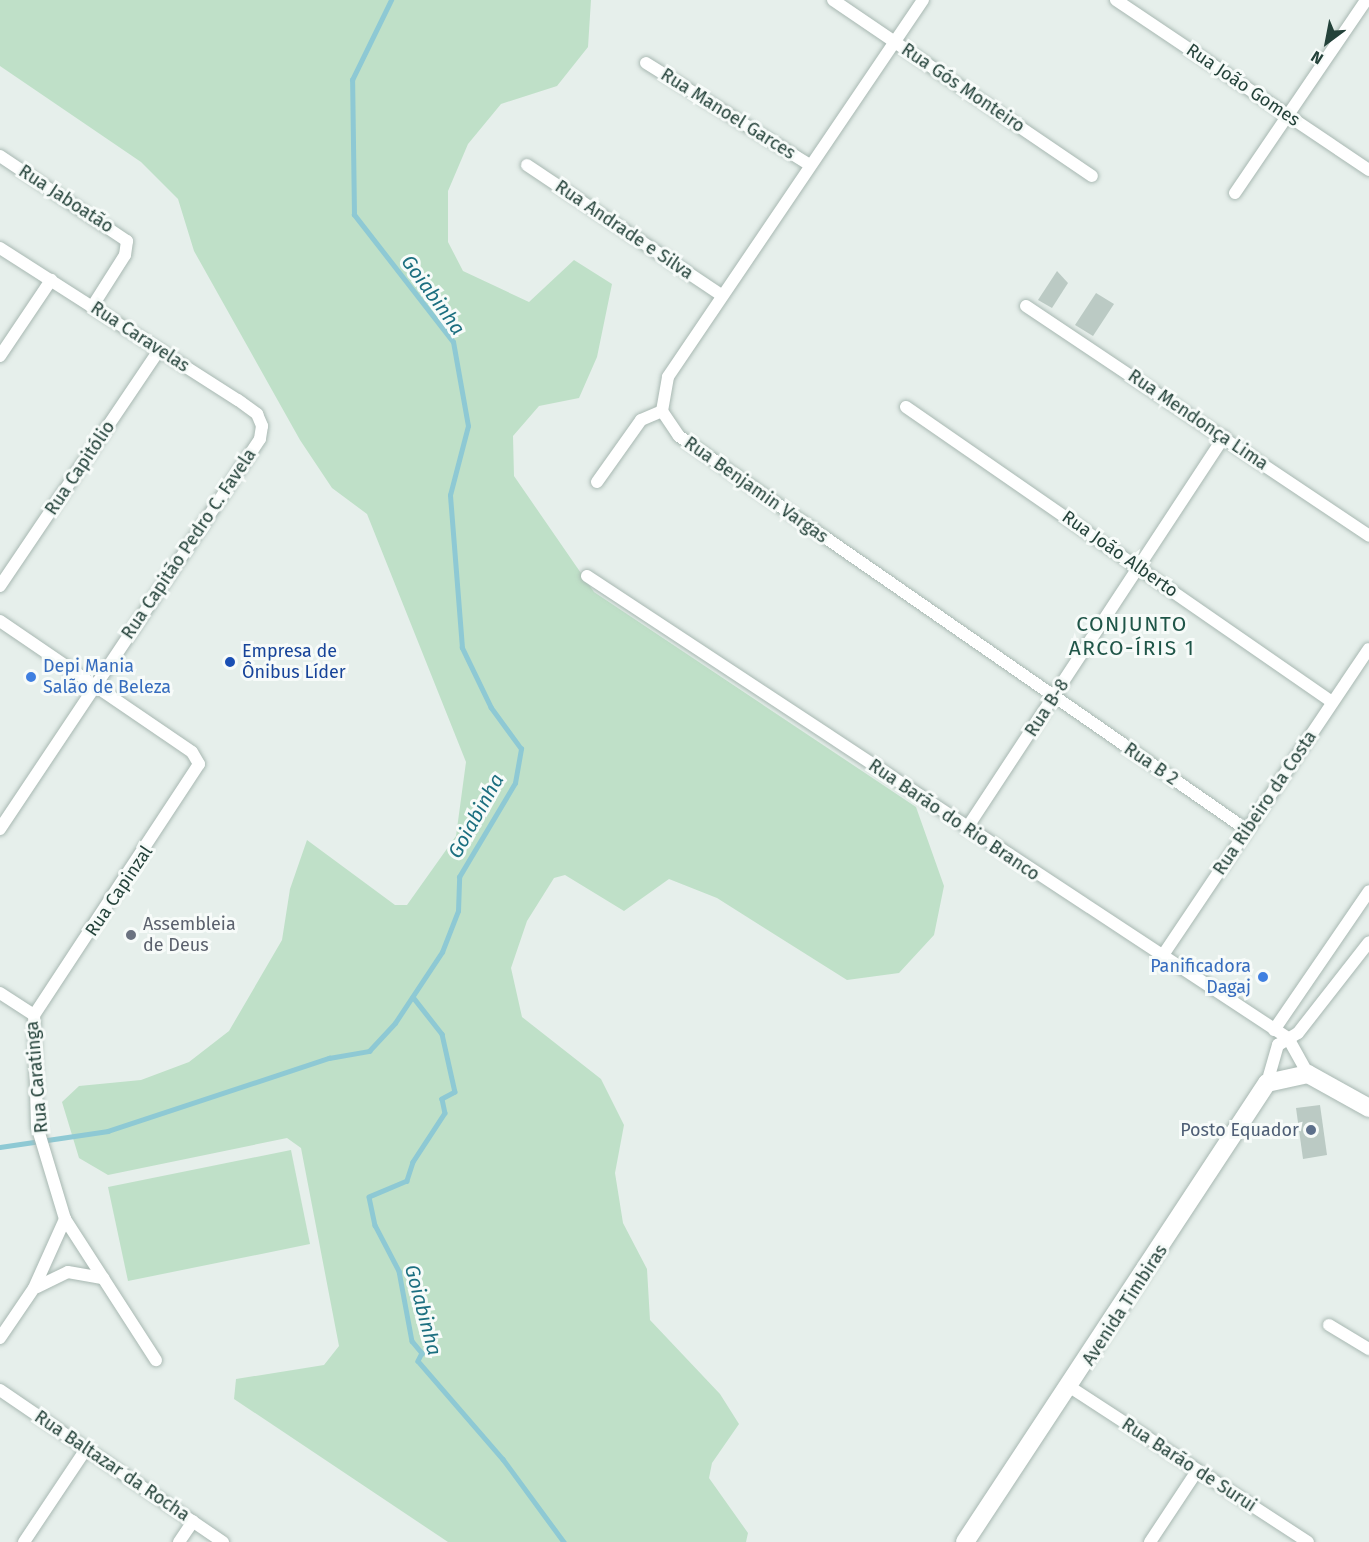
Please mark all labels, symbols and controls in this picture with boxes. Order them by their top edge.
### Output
north arrow [1297,12,1357,72]
street label: Rua Gós Monteiro [897,39,1029,137]
street label: Rua João Gomes [1182,39,1304,131]
text: N [1308,47,1327,69]
street label: Rua Manoel Garces [657,64,799,164]
street label: Rua Jaboatão [15,160,117,238]
street label: Rua Andrade e Silva [551,176,697,284]
water label: Goiabinha [396,250,470,340]
street label: Rua Caravelas [87,297,193,377]
street label: Rua Mendonça Lima [1124,365,1272,475]
street label: Rua Capitólio [41,417,119,519]
street label: Rua Benjamin Vargas [680,432,832,548]
street label: Rua Capitão Pedro C. Favela [117,445,261,643]
street label: Rua João Alberto [1058,506,1182,602]
district label: CONJUNTO ARCO-ÍRIS 1 [1069,611,1195,661]
place label: Empresa de Ônibus Líder [242,641,346,684]
marker: Empresa de Ônibus Líder [223,655,237,669]
place label: Depi Mania Salão de Beleza [43,656,171,698]
marker: Depi Mania Salão de Beleza [24,670,38,684]
street label: Rua B-8 [1021,675,1073,741]
street label: Rua Ribeiro da Costa [1209,727,1321,879]
street label: Rua B 2 [1120,738,1182,790]
street label: Rua Barão do Rio Branco [864,755,1044,885]
water label: Goiabinha [443,770,509,862]
street label: Rua Capinzal [81,842,157,940]
place label: Assembleia de Deus [143,914,236,956]
marker: Assembleia de Deus [124,928,138,942]
place label: Panificadora Dagaj [1150,956,1251,998]
marker: Panificadora Dagaj [1256,970,1270,984]
street label: Rua Caratinga [21,1020,53,1134]
place label: Posto Equador [1180,1119,1299,1141]
marker: Posto Equador [1304,1123,1318,1137]
street label: Avenida Timbiras [1078,1241,1172,1369]
water label: Goiabinha [399,1262,447,1358]
street label: Rua Baltazar da Rocha [30,1406,194,1526]
street label: Rua Barão de Surui [1118,1413,1260,1517]

